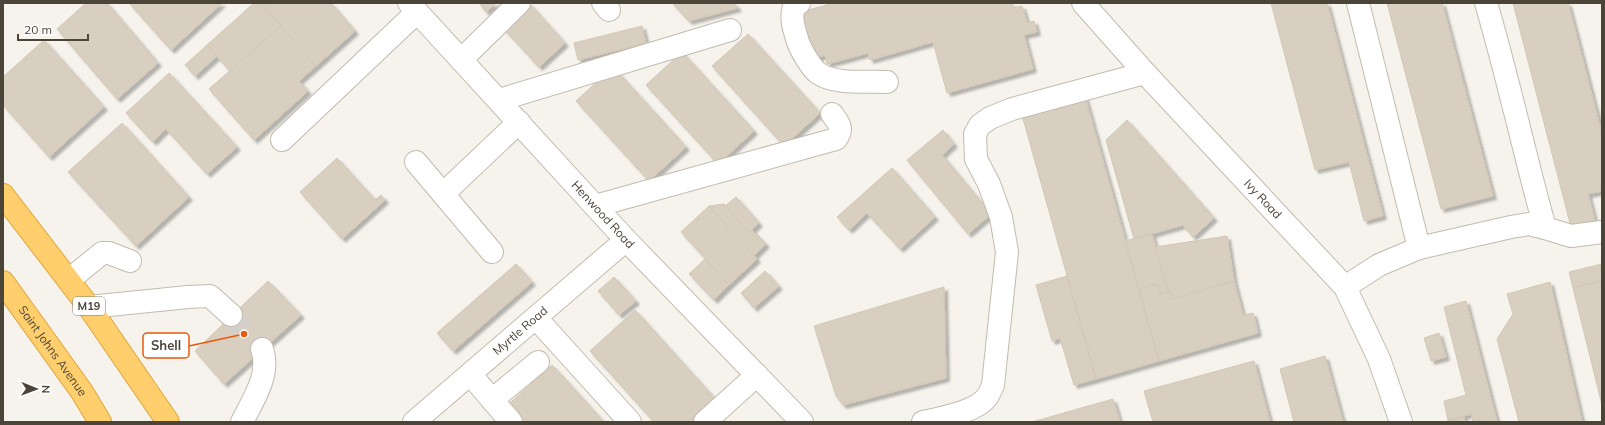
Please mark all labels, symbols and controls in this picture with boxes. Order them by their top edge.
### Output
scale bar [18,16,88,42]
text: 20 m [24,22,52,37]
street label: Ivy Road [1241,176,1285,222]
street label: Henwood Road [568,177,638,251]
road number: M19 [73,297,105,315]
street label: Saint Johns Avenue [15,303,91,399]
street label: Myrtle Road [489,303,550,358]
callout: Shell [143,333,189,358]
text: Shell [151,337,181,353]
north arrow [16,369,56,409]
text: N [39,385,53,393]

